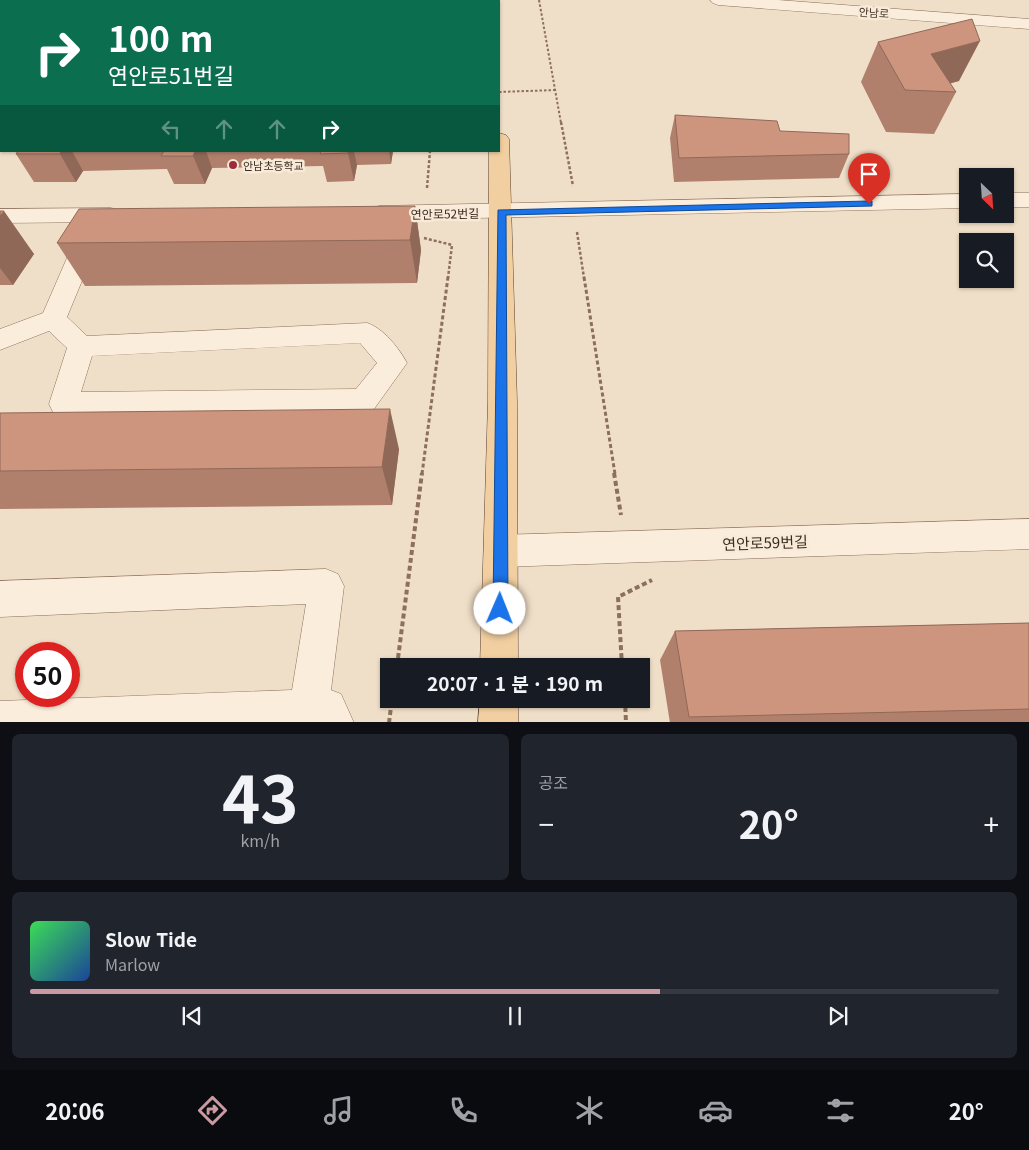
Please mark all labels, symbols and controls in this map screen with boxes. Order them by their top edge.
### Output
street label: 안남로 [858,3,890,21]
text: 100 m [108,11,214,62]
icon: right [25,20,90,85]
text: 연안로51번길 [108,58,234,90]
icon: left [157,115,185,143]
icon: ahead [210,115,238,143]
icon: ahead [263,115,291,143]
icon: right [316,115,344,143]
pin [848,153,890,204]
place label: 안남초등학교 [243,157,304,173]
marker: 안남초등학교 [227,159,239,171]
icon: arrive [855,160,883,188]
north arrow [959,168,1014,222]
map controls [959,168,1014,288]
street label: 연안로52번길 [411,204,479,222]
button: search [959,233,1014,288]
street label: 연안로59번길 [722,530,808,554]
position arrow [473,582,525,634]
speed limit sign: 50 [15,642,80,707]
text: 20:07 · 1 분 · 190 m [427,669,603,696]
text: 43 [222,748,299,842]
text: 공조 [539,770,568,794]
text: 20° [739,795,799,850]
text: − [539,803,554,843]
text: + [983,803,999,843]
text: km/h [240,828,280,852]
text: Slow Tide [105,925,197,952]
text: Marlow [105,952,160,976]
icon: previous [178,1002,206,1030]
icon: pause [501,1002,529,1030]
icon: next [824,1002,852,1030]
icon: directions [195,1093,230,1128]
icon: music [321,1093,356,1128]
icon: phone [446,1093,481,1128]
icon: climate [572,1093,607,1128]
icon: car [698,1093,733,1128]
icon: filters [823,1093,858,1128]
text: 20:06 [45,1094,104,1126]
text: 20° [949,1094,984,1126]

